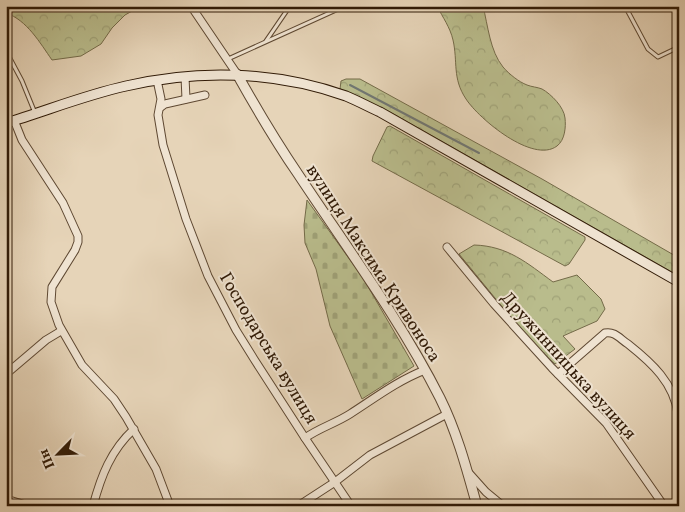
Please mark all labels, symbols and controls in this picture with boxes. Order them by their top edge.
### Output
street label: вулиця Максима Кривоноса [299,160,446,368]
street label: Господарська вулиця [212,268,323,429]
street label: Дружинницька вулиця [494,286,641,446]
north arrow [32,430,82,480]
text: Пн [35,446,60,472]

